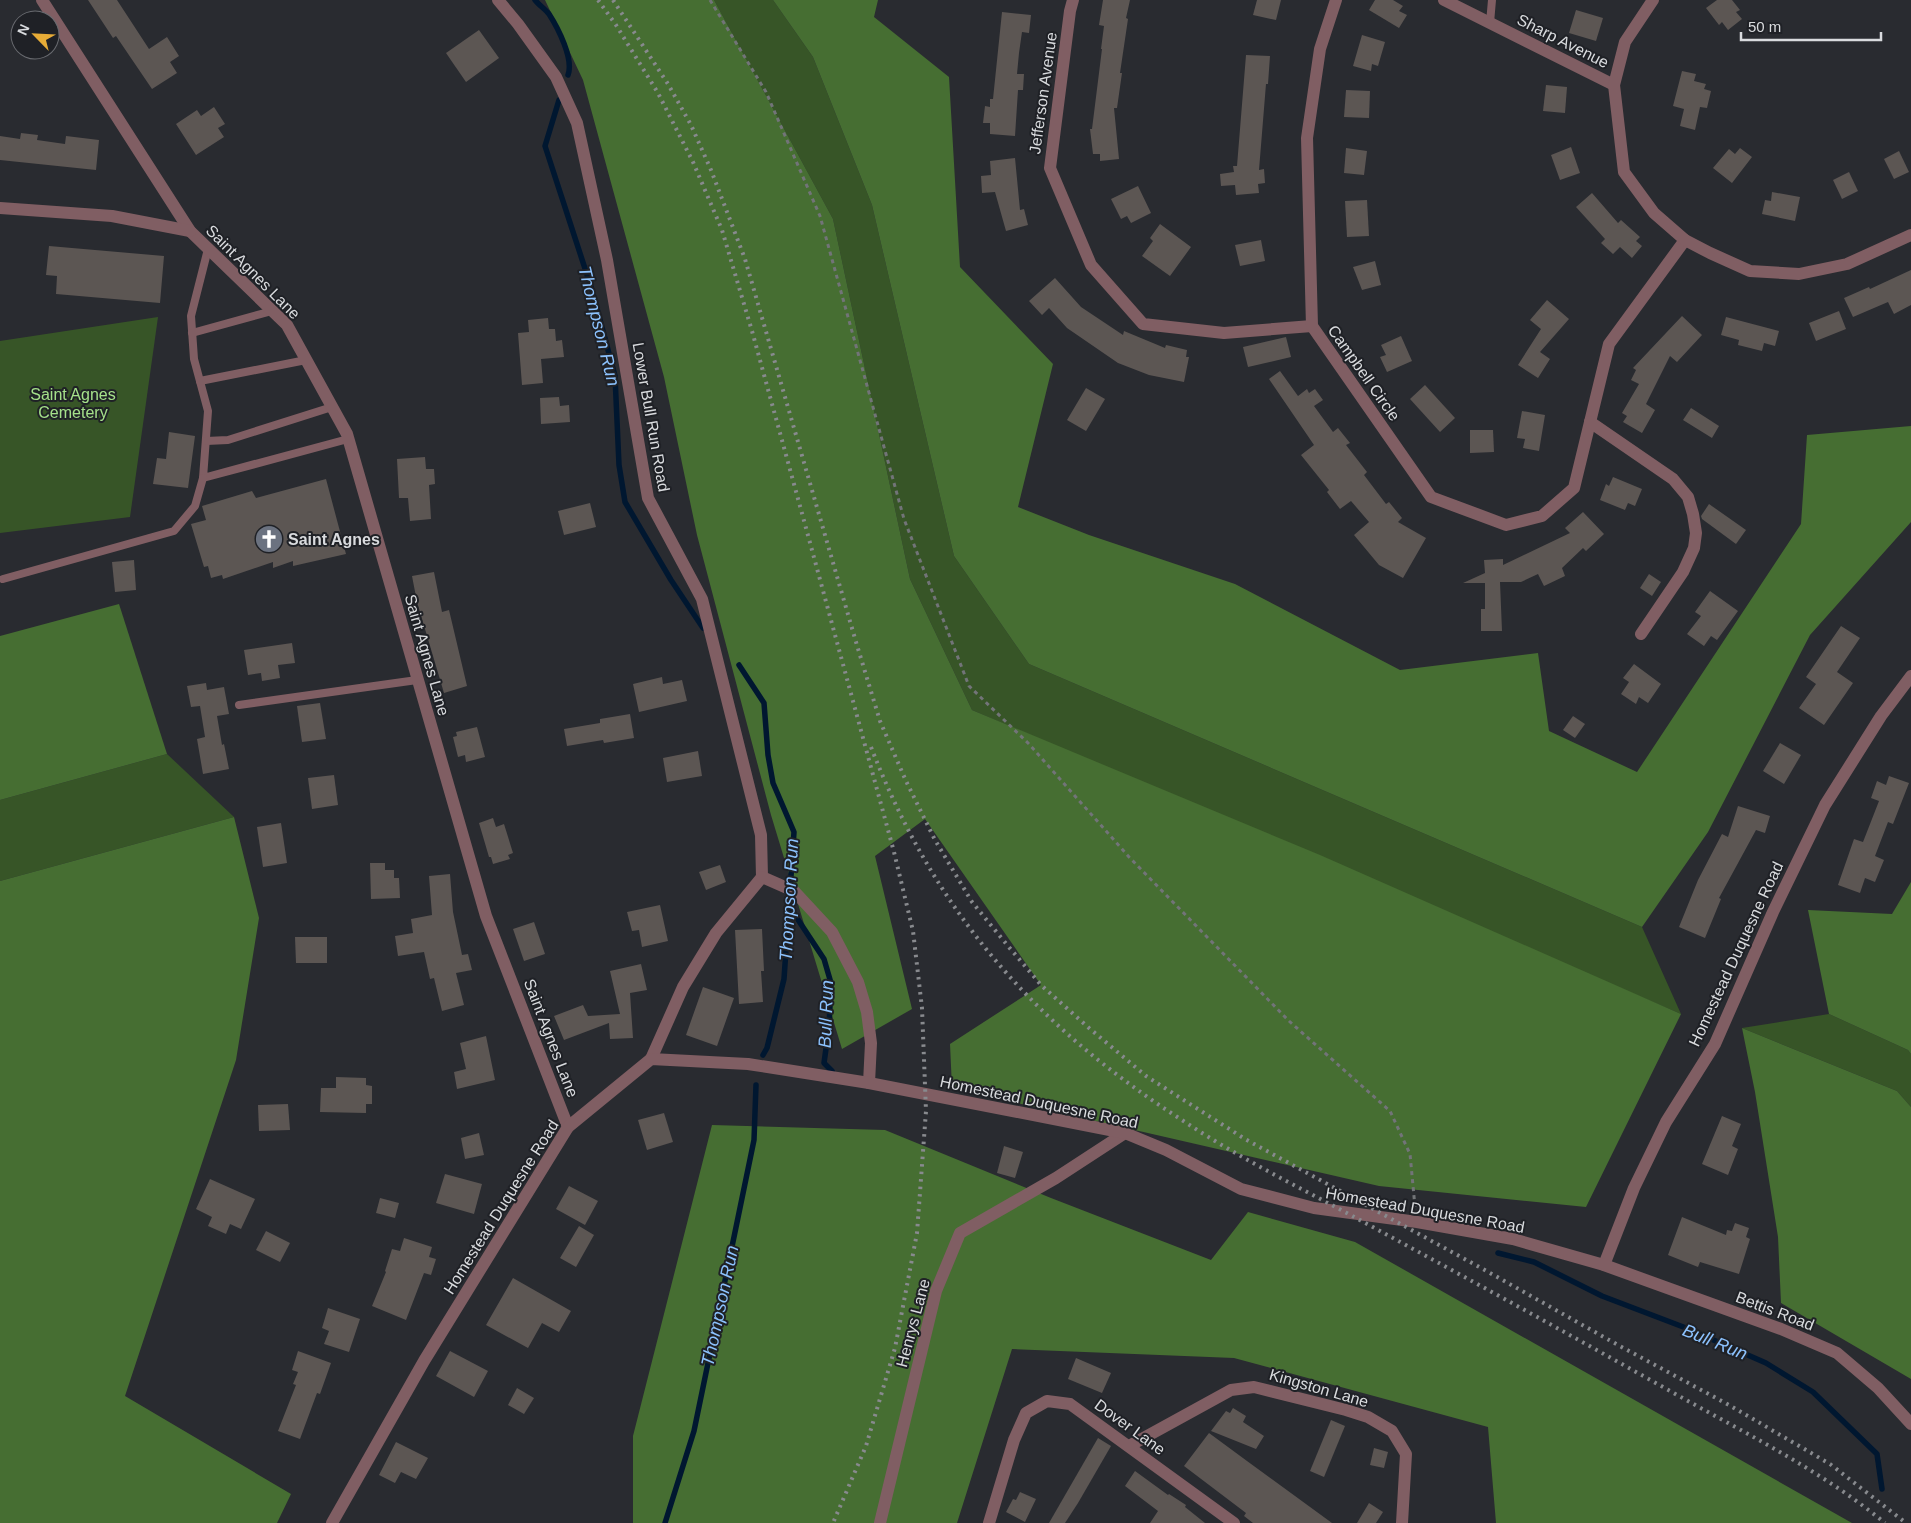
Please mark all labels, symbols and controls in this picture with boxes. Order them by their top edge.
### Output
north arrow [10,10,60,60]
scale bar [1741,10,1881,42]
street label: Sharp Avenue [1514,11,1612,71]
text: 50 m [1748,18,1781,35]
text: N [14,22,32,38]
street label: Jefferson Avenue [1026,31,1060,155]
street label: Saint Agnes Lane [203,222,303,322]
water label: Thompson Run [574,264,624,388]
street label: Campbell Circle [1325,322,1403,424]
street label: Lower Bull Run Road [630,341,672,493]
park label: Saint Agnes Cemetery [30,386,116,421]
church icon: Saint Agnes [254,524,284,554]
place label: Saint Agnes [288,531,380,548]
street label: Saint Agnes Lane [402,592,452,718]
water label: Thompson Run [776,838,802,962]
street label: Homestead Duquesne Road [1686,859,1786,1049]
street label: Saint Agnes Lane [521,976,581,1100]
water label: Bull Run [815,980,837,1048]
street label: Homestead Duquesne Road [938,1073,1140,1131]
street label: Homestead Duquesne Road [440,1117,562,1297]
street label: Homestead Duquesne Road [1324,1184,1526,1236]
water label: Thompson Run [697,1244,743,1368]
street label: Henrys Lane [893,1277,933,1369]
street label: Bettis Road [1733,1288,1817,1334]
water label: Bull Run [1680,1320,1750,1364]
street label: Kingston Lane [1267,1366,1371,1410]
street label: Dover Lane [1092,1396,1169,1458]

